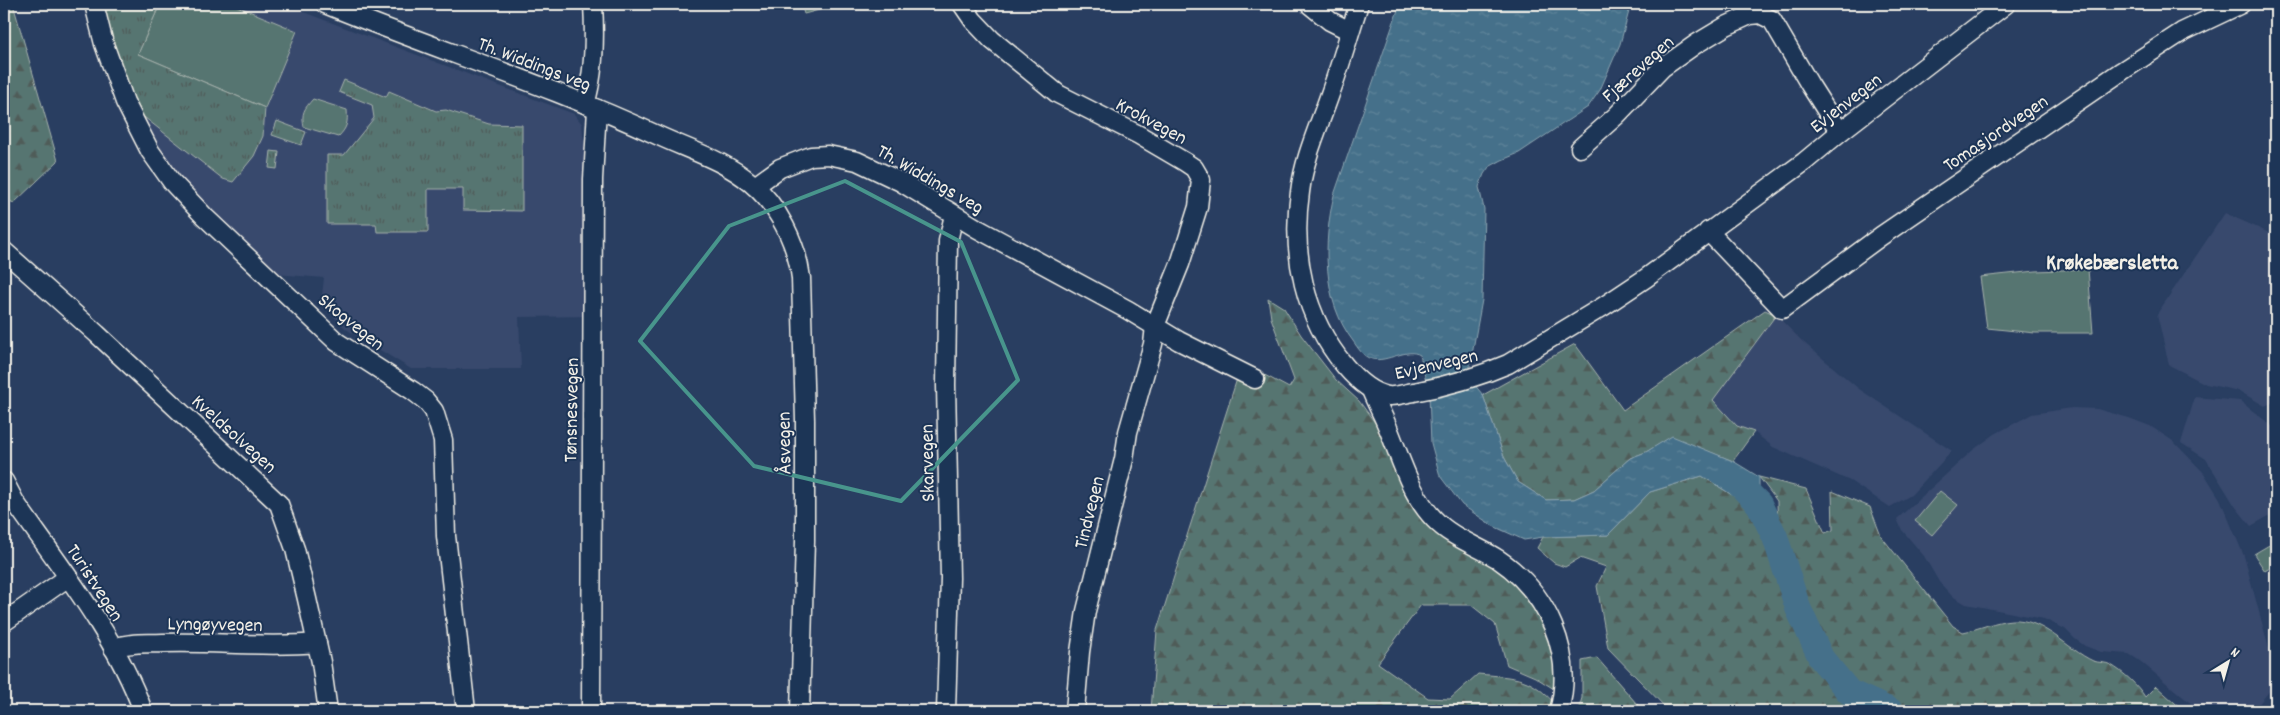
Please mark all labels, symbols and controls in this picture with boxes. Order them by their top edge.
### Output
street label: Fjærevegen [1596,30,1682,111]
street label: Th. Widdings veg [473,31,595,100]
street label: Evjenvegen [1805,67,1889,141]
street label: Tomasjordvegen [1938,89,2055,180]
street label: Krokvegen [1110,92,1191,153]
street label: Th. Widdings veg [871,139,988,223]
district label: Krøkebærsletta [2046,249,2179,280]
street label: Skogvegen [311,288,389,359]
street label: Evjenvegen [1392,343,1481,389]
street label: Tønsnesvegen [558,357,588,463]
street label: Kveldsolvegen [184,389,282,481]
street label: Åsvegen [771,411,801,475]
street label: Skarvegen [914,424,944,502]
street label: Tindvegen [1068,473,1113,552]
street label: Turistvegen [58,539,129,628]
street label: Lyngøyvegen [167,611,263,641]
north arrow [2202,638,2252,688]
text: N [2226,643,2243,663]

